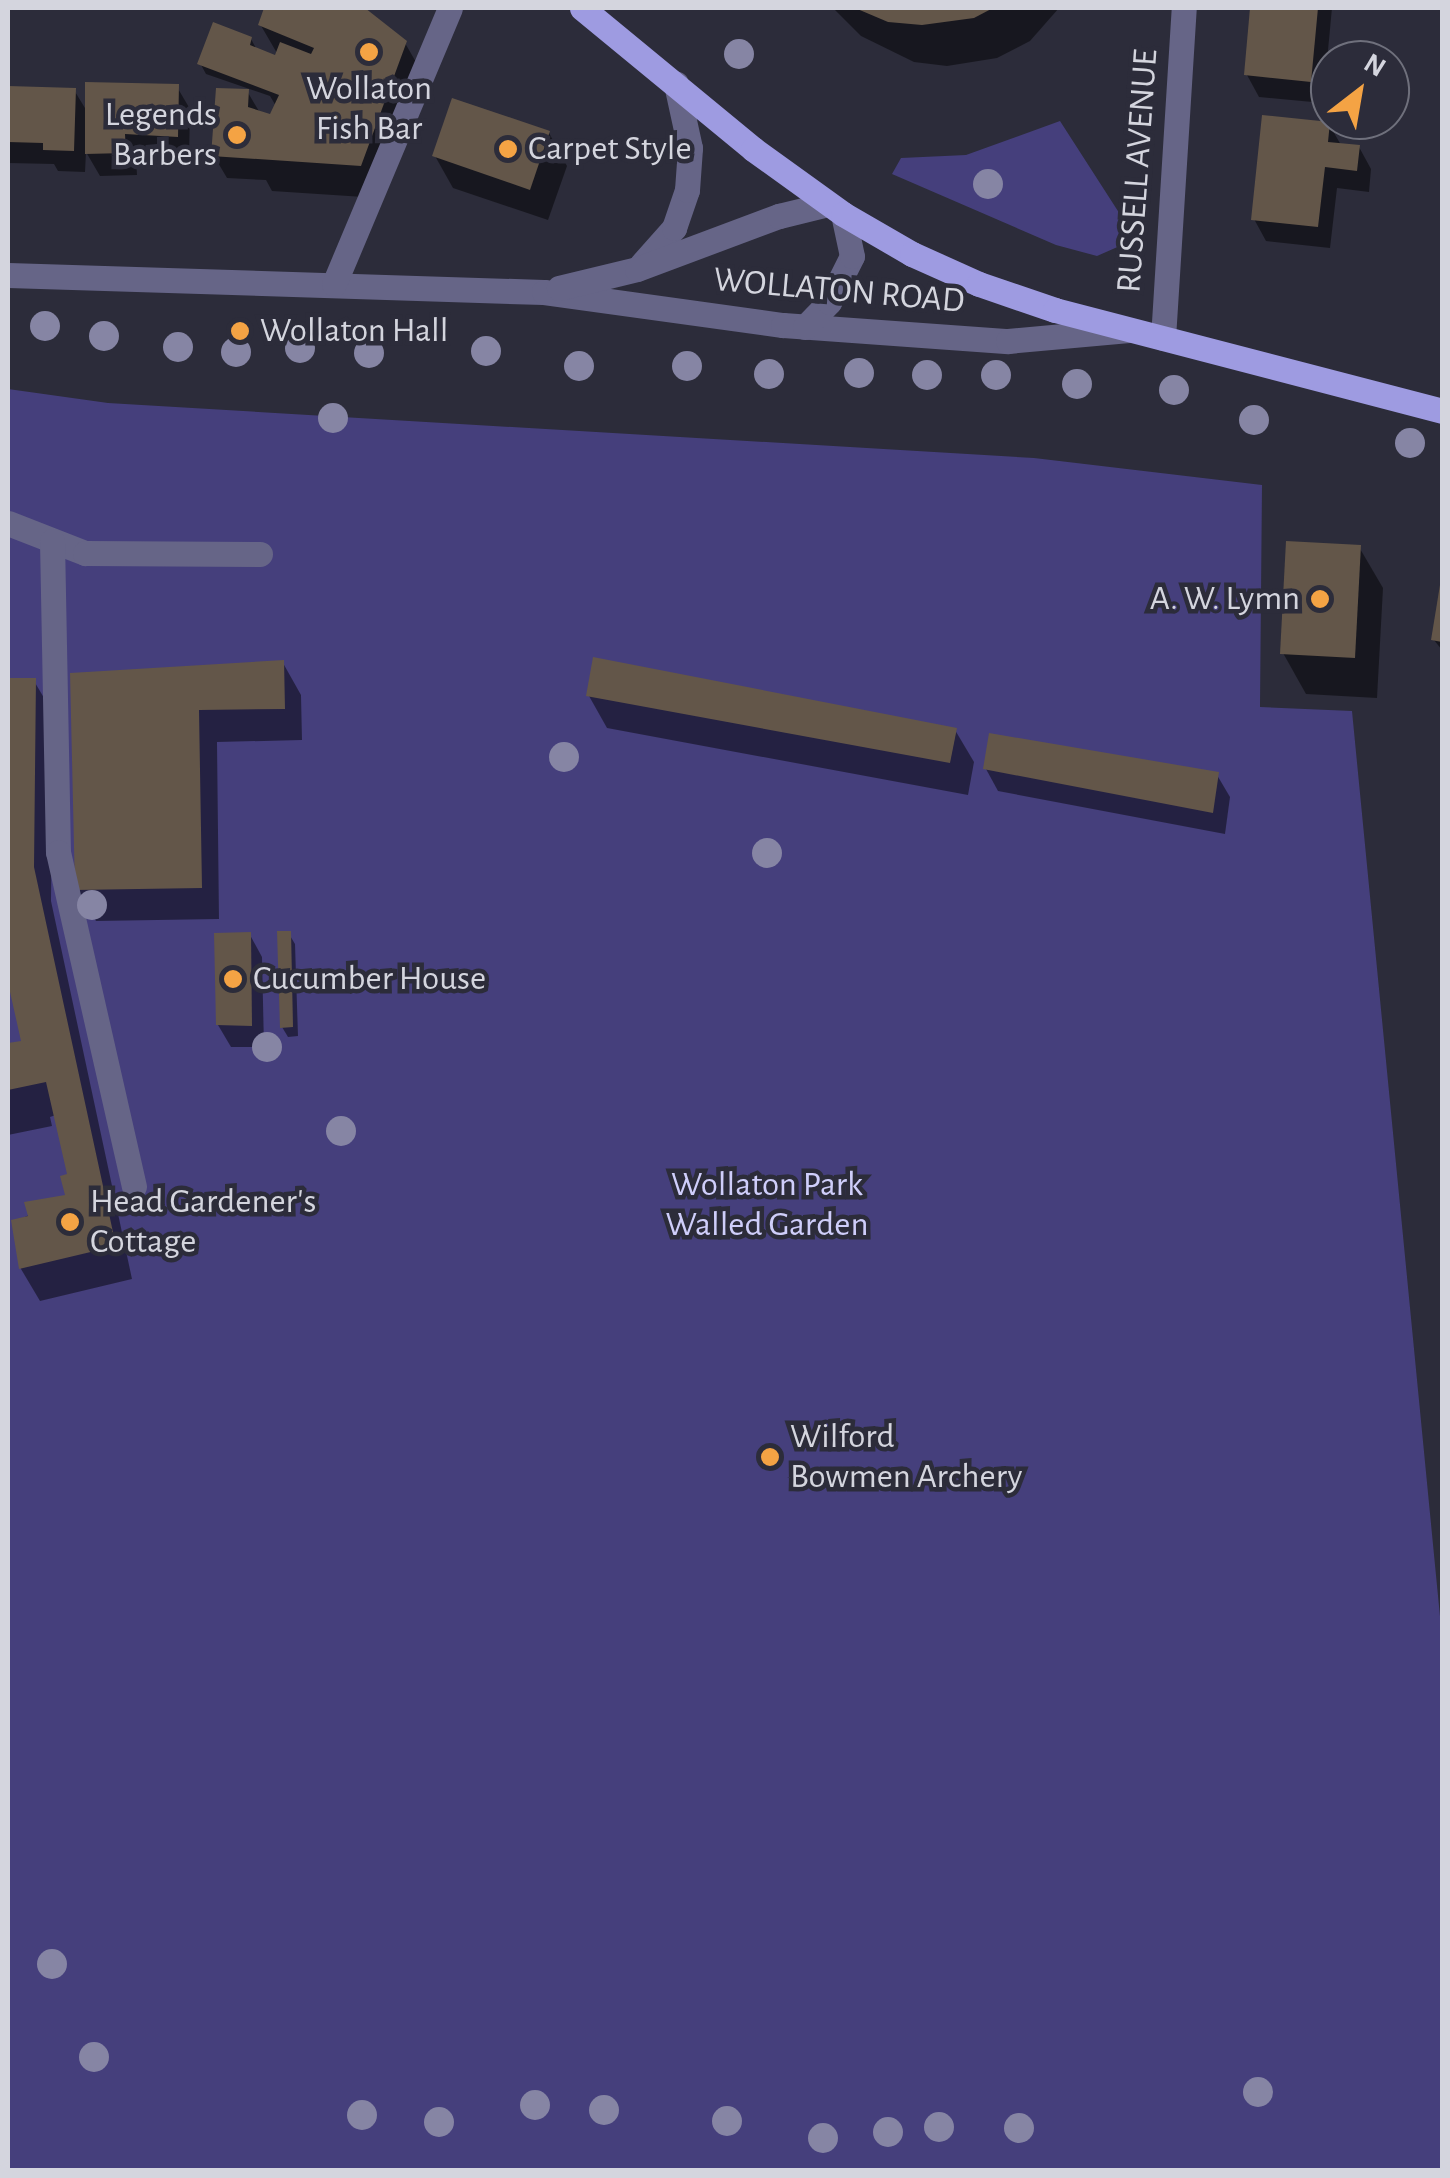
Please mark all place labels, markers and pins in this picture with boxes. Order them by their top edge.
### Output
marker: Wollaton Fish Bar [358,41,380,63]
place label: Wollaton Fish Bar [306,68,432,150]
place label: Legends Barbers [105,94,217,176]
marker: Legends Barbers [226,124,248,146]
place label: Carpet Style [528,128,692,170]
marker: Carpet Style [497,138,519,160]
place label: Wollaton Hall [260,310,448,352]
marker: Wollaton Hall [229,320,251,342]
place label: A. W. Lymn [1150,578,1300,620]
marker: A. W. Lymn [1309,588,1331,610]
place label: Cucumber House [253,958,486,1000]
marker: Cucumber House [222,968,244,990]
place label: Head Gardener's Cottage [90,1181,316,1263]
marker: Head Gardener's Cottage [59,1211,81,1233]
place label: Wilford Bowmen Archery [790,1416,1022,1498]
marker: Wilford Bowmen Archery [759,1446,781,1468]

